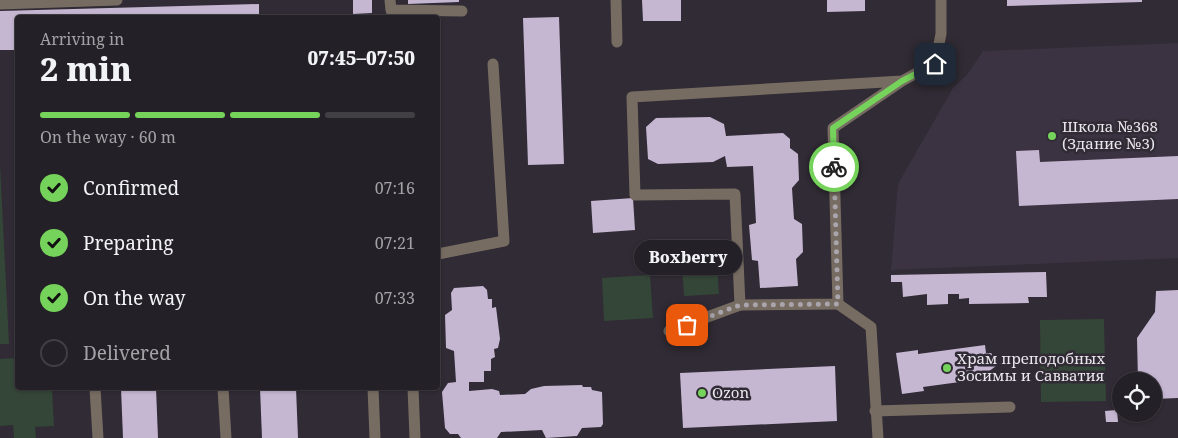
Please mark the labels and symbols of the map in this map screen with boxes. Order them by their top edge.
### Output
pin [914,43,956,85]
place label: Школа №368 (Здание №3) [1062,116,1158,153]
marker: Школа №368 (Здание №3) [1046,130,1058,142]
courier [809,142,859,192]
callout: Boxberry [633,240,741,275]
pin [666,304,708,346]
place label: Храм преподобных Зосимы и Савватия [957,348,1105,385]
marker: Храм преподобных Зосимы и Савватия [941,362,953,374]
place label: Ozon [712,382,749,402]
marker: Ozon [696,387,708,399]

